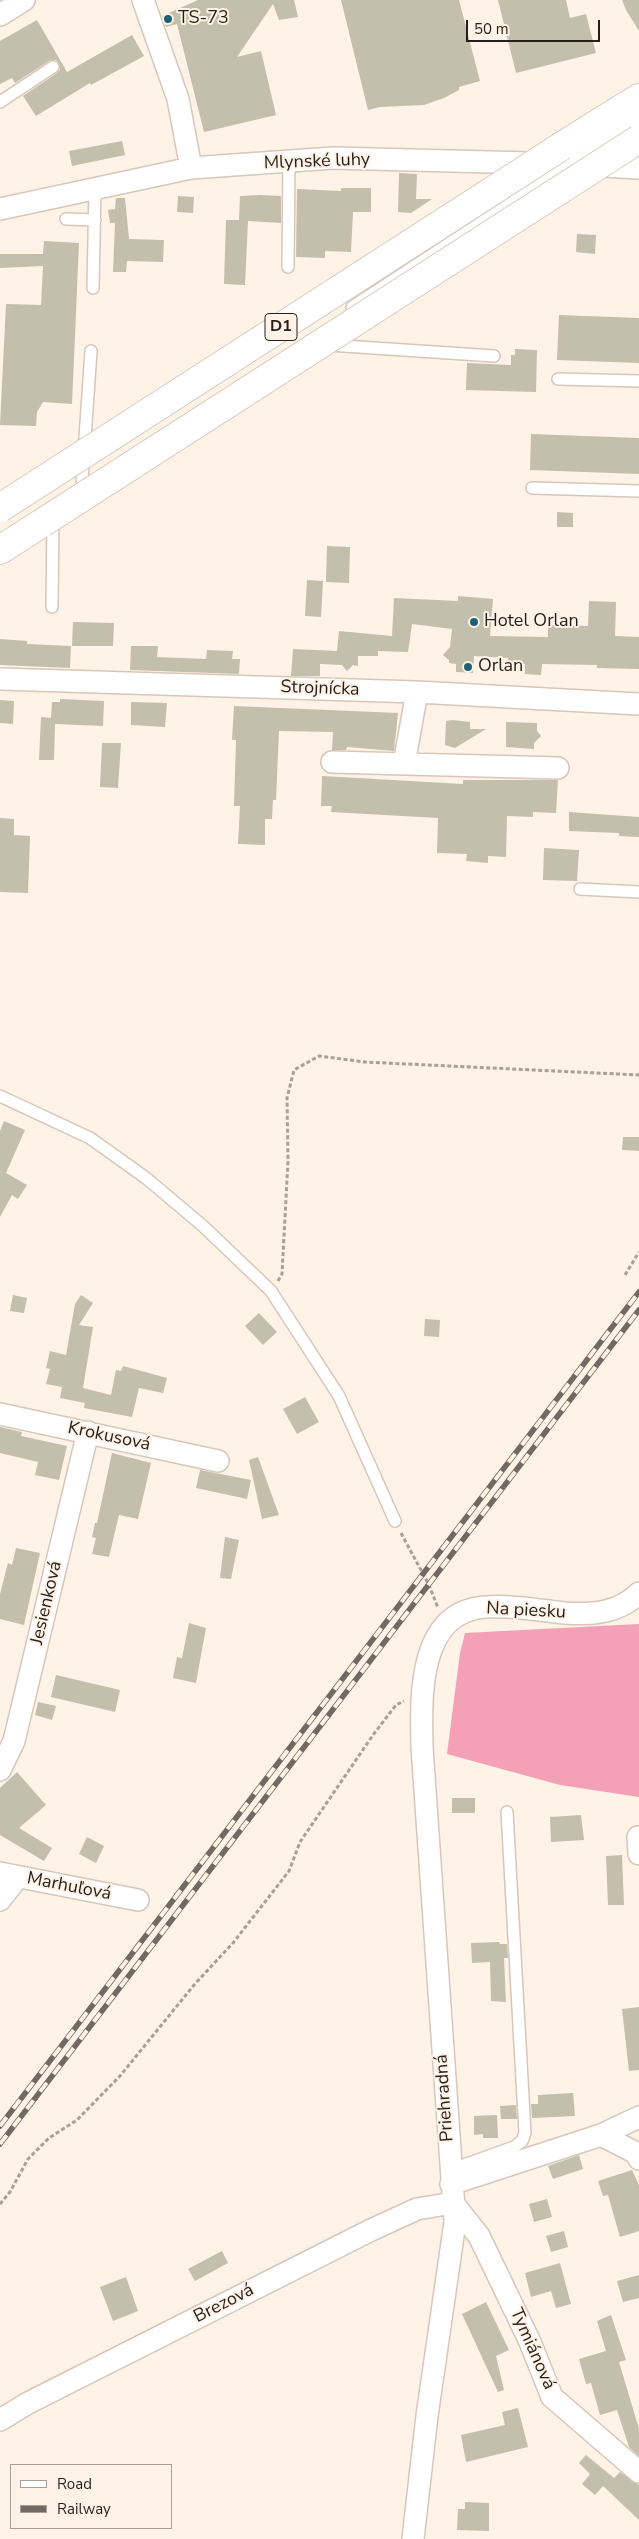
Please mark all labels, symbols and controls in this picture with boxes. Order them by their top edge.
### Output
place label: TS-73 [178,8,229,30]
scale bar [469,10,603,42]
marker: TS-73 [162,13,174,25]
text: 50 m [474,19,509,39]
street label: Mlynské luhy [263,149,371,175]
road number: D1 [265,314,297,341]
place label: Hotel Orlan [484,611,579,633]
marker: Hotel Orlan [468,616,480,628]
place label: Orlan [478,656,523,678]
marker: Orlan [462,661,474,673]
street label: Strojnícka [280,677,360,701]
street label: Krokusová [66,1418,152,1456]
street label: Jesienková [27,1559,67,1647]
street label: Na piesku [486,1598,566,1624]
street label: Marhuľová [25,1868,113,1906]
street label: Priehradná [431,2053,459,2143]
street label: Brezová [190,2280,258,2328]
street label: Tymiánová [504,2305,560,2393]
legend [10,2464,172,2529]
text: Road [57,2474,92,2494]
text: Railway [57,2499,111,2519]

